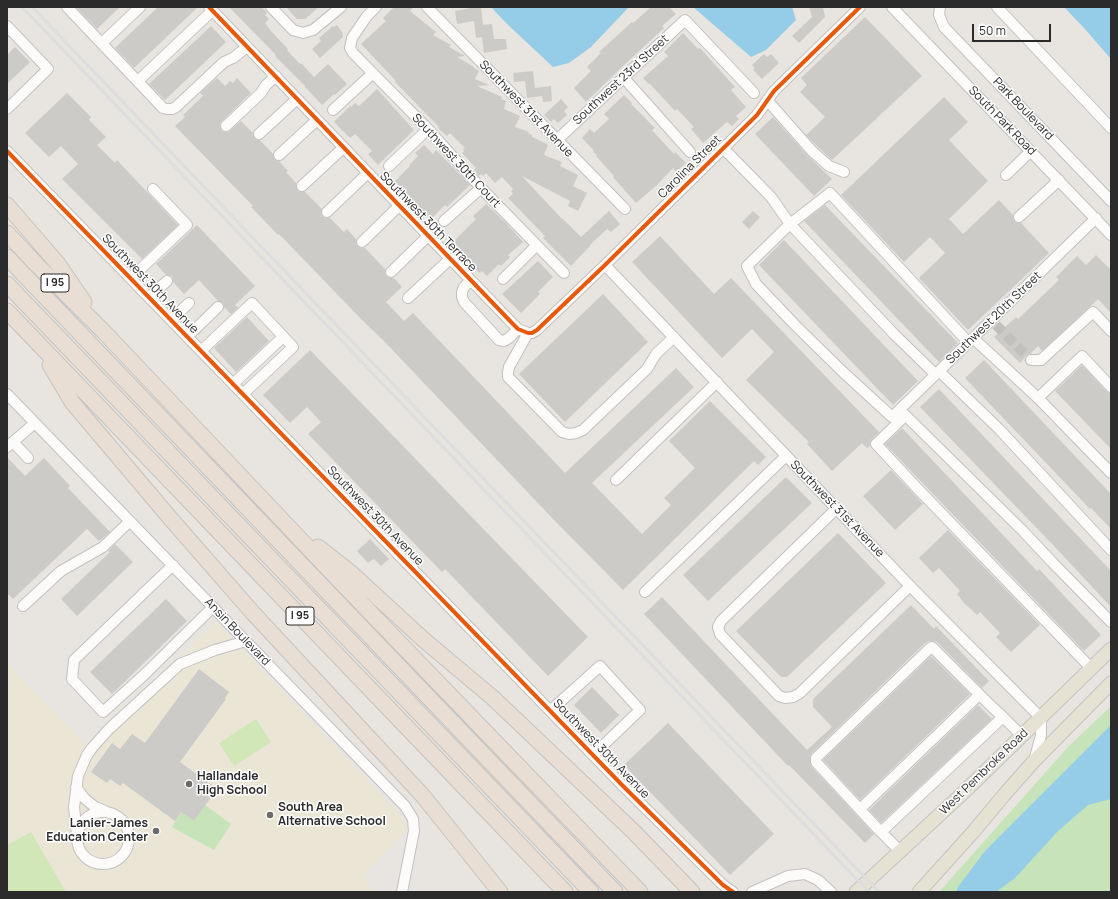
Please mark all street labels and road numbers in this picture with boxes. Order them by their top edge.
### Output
street label: Southwest 23rd Street [570,32,672,128]
street label: Southwest 31st Avenue [476,58,576,160]
street label: Park Boulevard [990,75,1056,143]
street label: South Park Road [965,83,1039,159]
street label: Southwest 30th Court [409,111,503,211]
street label: Carolina Street [655,132,725,202]
street label: Southwest 30th Terrace [377,169,479,275]
street label: Southwest 30th Avenue [99,231,201,337]
street label: Southwest 20th Street [943,269,1045,367]
road number: I 95 [41,274,69,292]
street label: Southwest 31st Avenue [787,458,887,560]
street label: Southwest 30th Avenue [324,463,426,569]
street label: Ansin Boulevard [201,595,273,669]
road number: I 95 [286,607,314,625]
street label: Southwest 30th Avenue [550,696,652,802]
street label: West Pembroke Road [937,726,1031,818]

